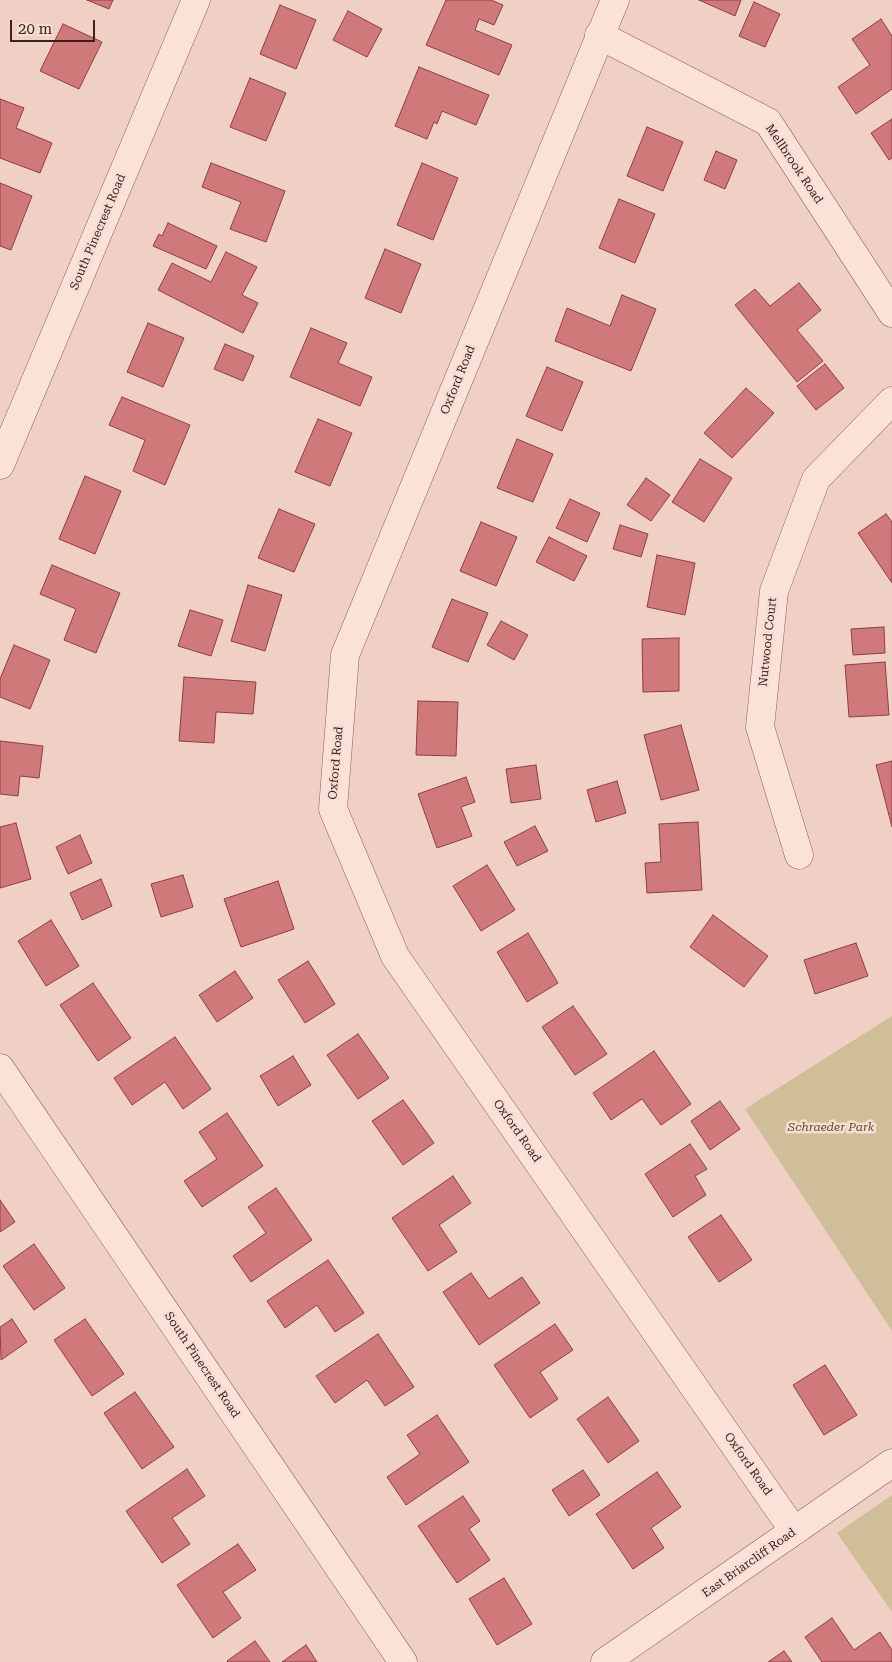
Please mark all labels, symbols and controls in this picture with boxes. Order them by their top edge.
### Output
scale bar [12,10,98,42]
text: 20 m [18,20,52,38]
street label: Mellbrook Road [762,122,826,206]
street label: South Pinecrest Road [67,172,129,292]
street label: Oxford Road [438,343,478,417]
street label: Nutwood Court [756,597,780,687]
street label: Oxford Road [326,726,346,800]
street label: Oxford Road [490,1097,544,1165]
park label: Schraeder Park [788,1120,874,1134]
street label: South Pinecrest Road [161,1309,243,1421]
street label: Oxford Road [721,1430,775,1498]
street label: East Briarcliff Road [699,1525,799,1601]

